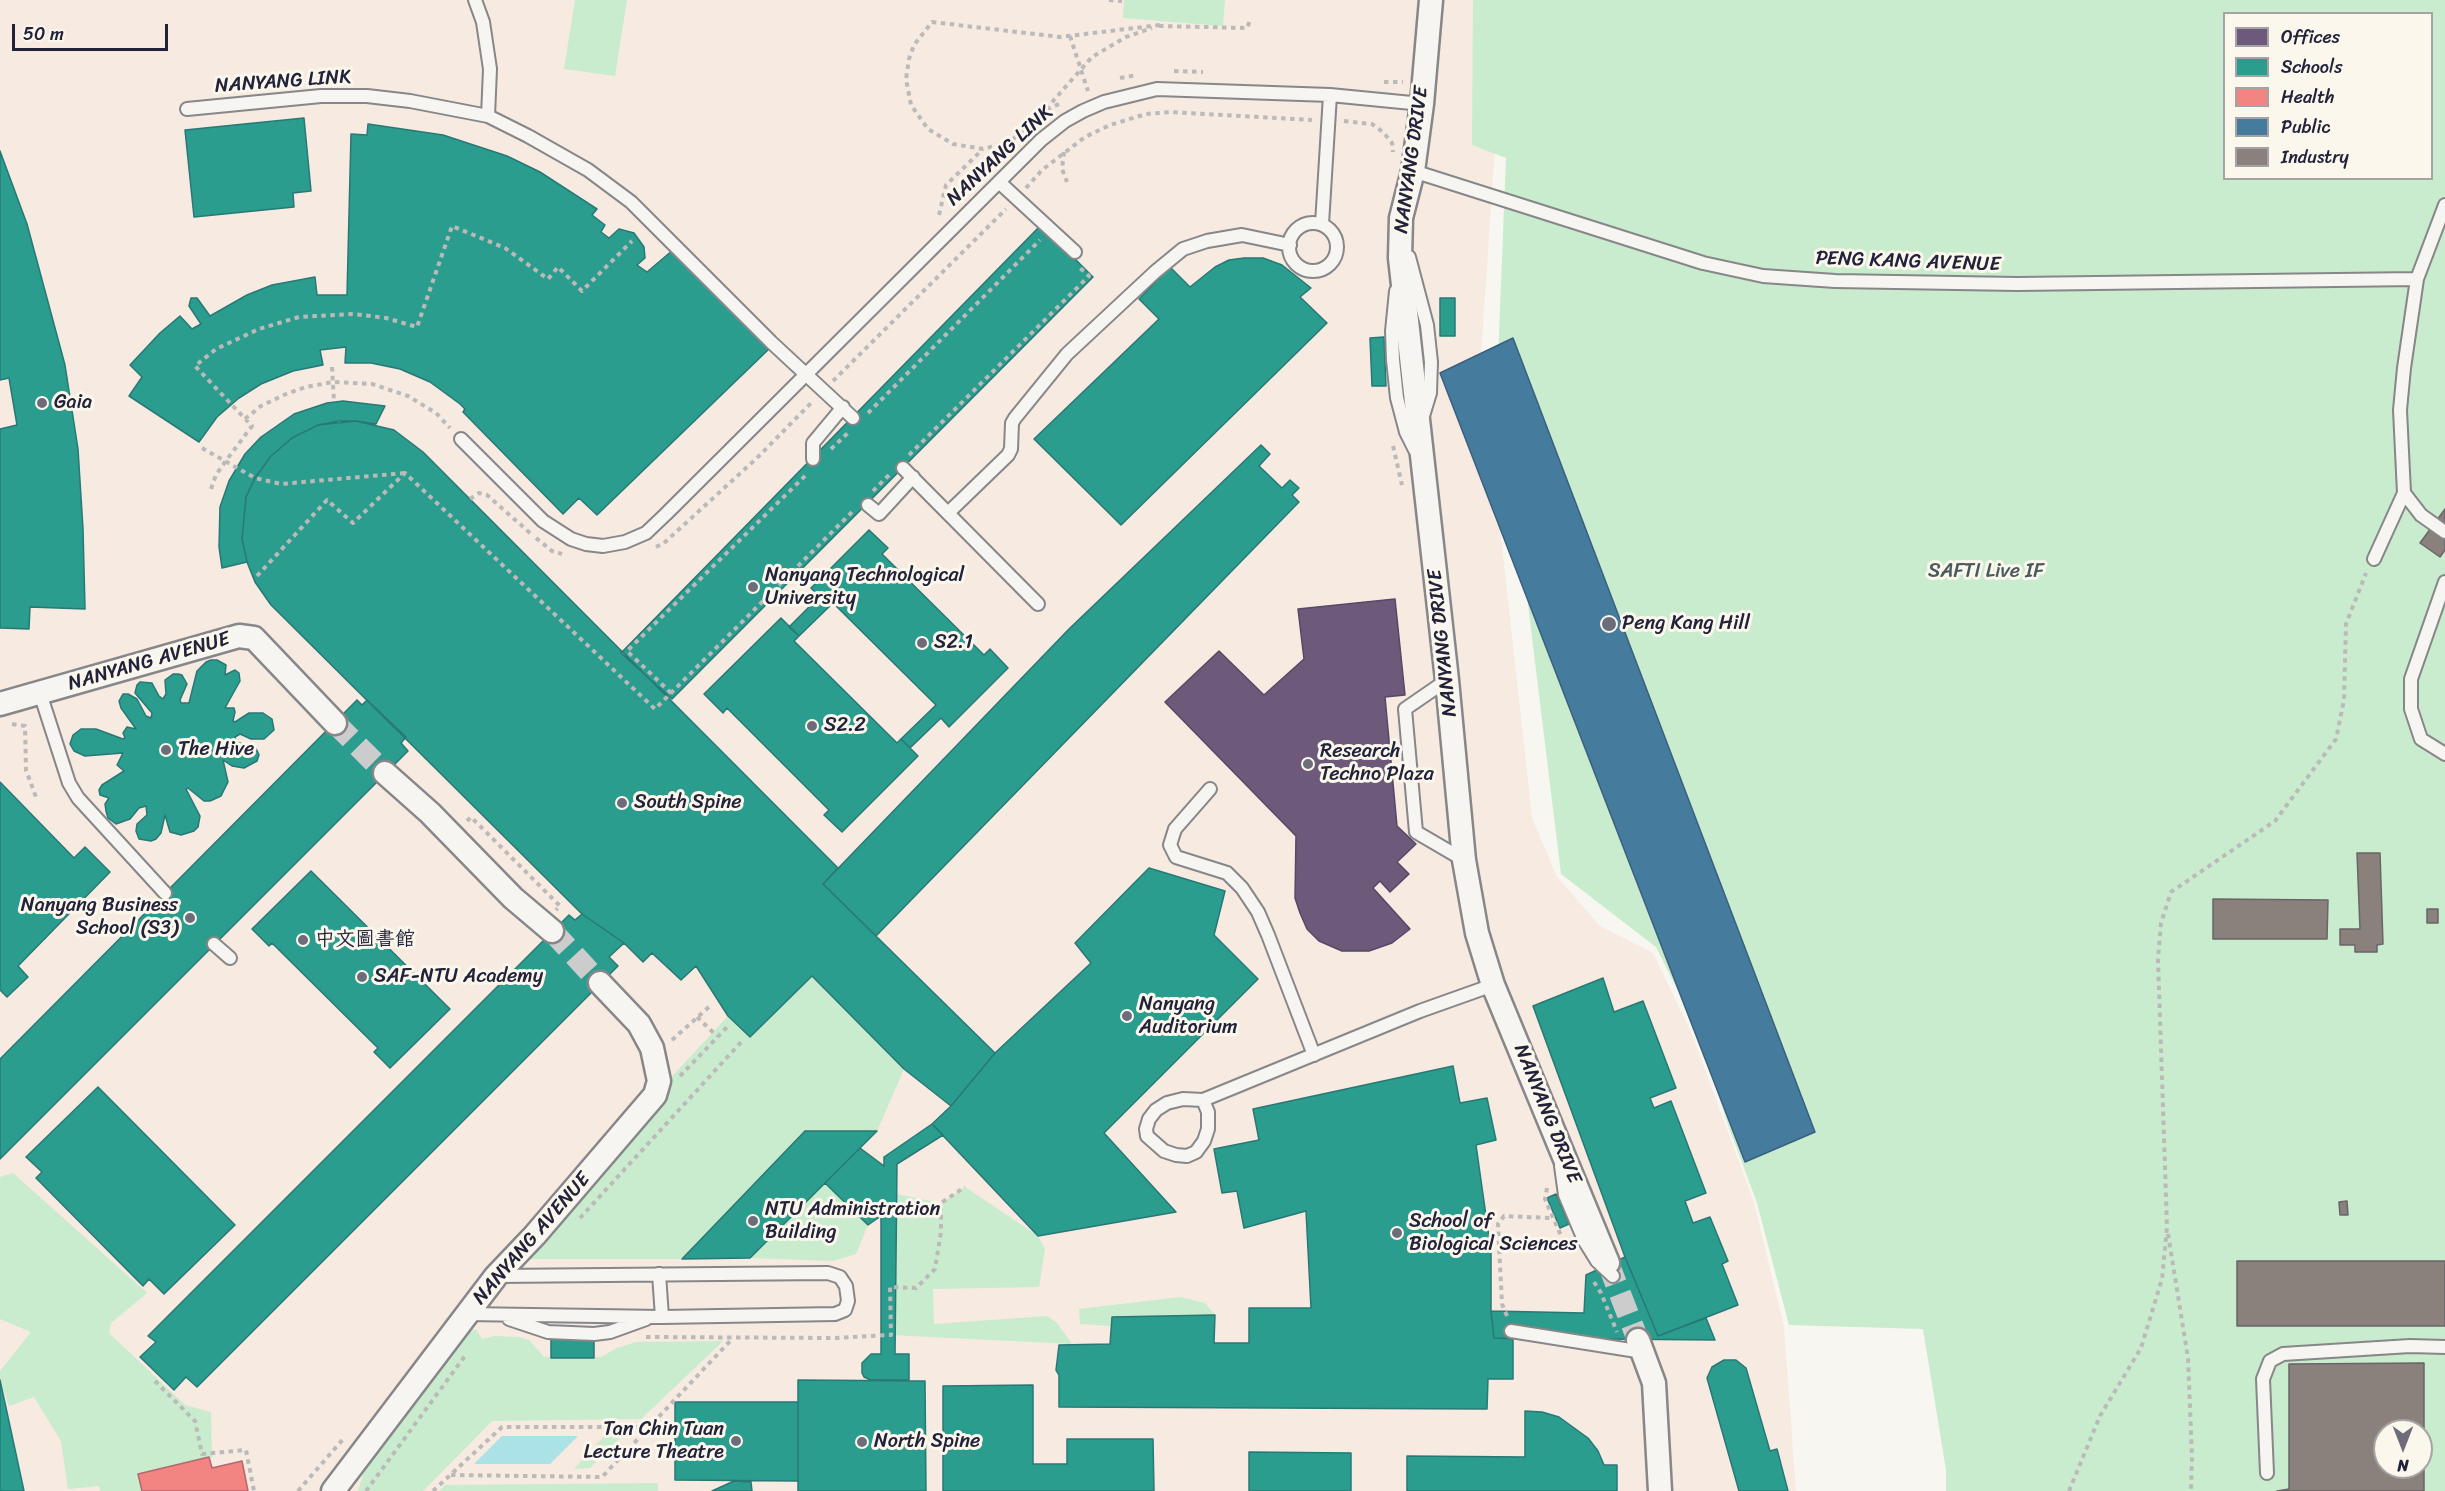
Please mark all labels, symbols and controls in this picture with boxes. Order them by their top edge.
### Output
scale bar [15,12,171,50]
legend [2223,12,2433,180]
text: 50 m [23,18,64,50]
text: Offices [2281,21,2340,53]
text: Schools [2281,51,2342,83]
street label: NANYANG LINK [214,65,352,99]
text: Health [2281,81,2334,113]
street label: NANYANG DRIVE [1390,85,1434,235]
street label: NANYANG LINK [942,101,1058,211]
text: Public [2281,111,2331,143]
text: Industry [2281,141,2349,173]
street label: PENG KANG AVENUE [1815,247,2001,277]
place label: Gaia [54,391,92,415]
marker: Gaia [35,396,49,410]
park label: SAFTI Live IF [1928,560,2044,584]
place label: Nanyang Technological University [765,564,964,611]
street label: NANYANG DRIVE [1423,568,1463,718]
marker: Nanyang Technological University [746,580,760,594]
place label: Peng Kang Hill [1622,612,1750,636]
marker: Peng Kang Hill [1600,615,1618,633]
street label: NANYANG AVENUE [65,627,233,697]
place label: S2.1 [934,631,973,655]
marker: S2.1 [915,636,929,650]
place label: S2.2 [824,714,866,738]
marker: S2.2 [805,719,819,733]
place label: The Hive [178,738,254,762]
place label: Research Techno Plaza [1320,740,1434,787]
marker: The Hive [159,743,173,757]
marker: Research Techno Plaza [1301,757,1315,771]
place label: South Spine [634,791,742,815]
marker: South Spine [615,796,629,810]
place label: Nanyang Business School (S3) [21,894,178,941]
marker: Nanyang Business School (S3) [183,911,197,925]
place label: 中文圖書館 [315,928,415,952]
marker: 中文圖書館 [296,933,310,947]
place label: SAF-NTU Academy [374,965,543,989]
marker: SAF-NTU Academy [355,970,369,984]
place label: Nanyang Auditorium [1139,993,1237,1040]
marker: Nanyang Auditorium [1120,1009,1134,1023]
street label: NANYANG DRIVE [1508,1041,1586,1187]
street label: NANYANG AVENUE [468,1168,596,1310]
place label: NTU Administration Building [765,1198,940,1245]
place label: School of Biological Sciences [1409,1210,1577,1257]
marker: NTU Administration Building [746,1214,760,1228]
marker: School of Biological Sciences [1390,1226,1404,1240]
place label: Tan Chin Tuan Lecture Theatre [584,1418,724,1465]
north arrow [2373,1419,2433,1479]
place label: North Spine [874,1430,980,1454]
marker: Tan Chin Tuan Lecture Theatre [729,1434,743,1448]
marker: North Spine [855,1435,869,1449]
text: N [2397,1451,2409,1480]

